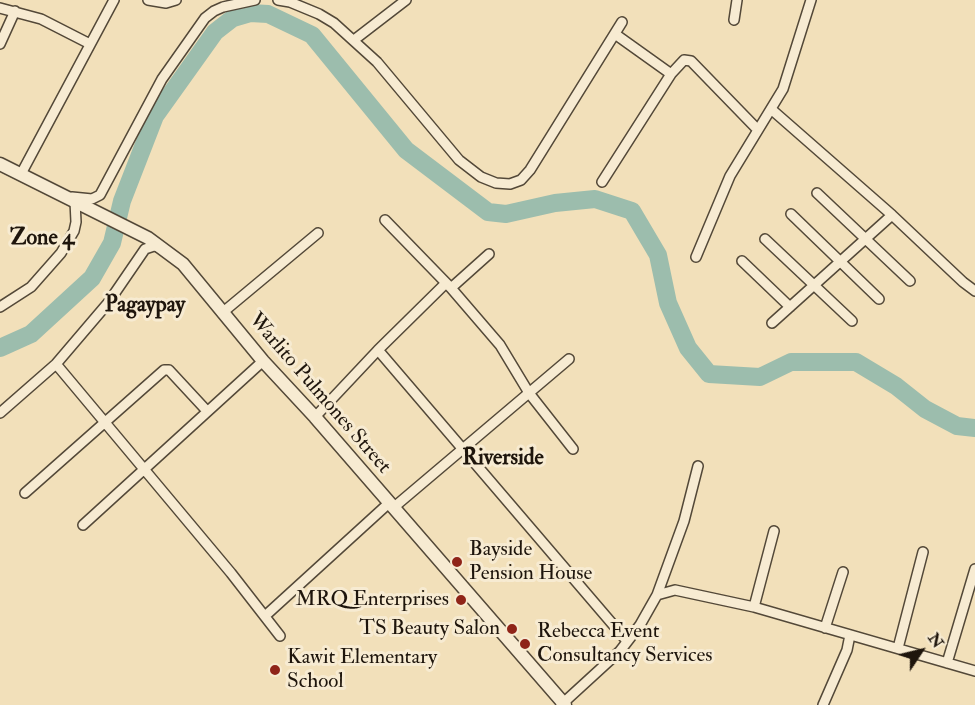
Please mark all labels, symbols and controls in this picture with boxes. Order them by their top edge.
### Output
district label: Zone 4 [10,226,74,252]
district label: Pagaypay [105,293,185,319]
street label: Warlito Pulmones Street [242,308,396,480]
district label: Riverside [462,446,544,472]
place label: Bayside Pension House [469,537,592,587]
marker: Bayside Pension House [450,555,464,569]
place label: MRQ Enterprises [296,587,449,613]
marker: MRQ Enterprises [454,593,468,607]
place label: TS Beauty Salon [359,616,500,642]
place label: Rebecca Event Consultancy Services [537,619,712,669]
north arrow [891,621,951,681]
marker: TS Beauty Salon [505,622,519,636]
text: N [923,629,948,652]
marker: Rebecca Event Consultancy Services [518,637,532,651]
place label: Kawit Elementary School [287,645,437,695]
marker: Kawit Elementary School [268,663,282,677]

